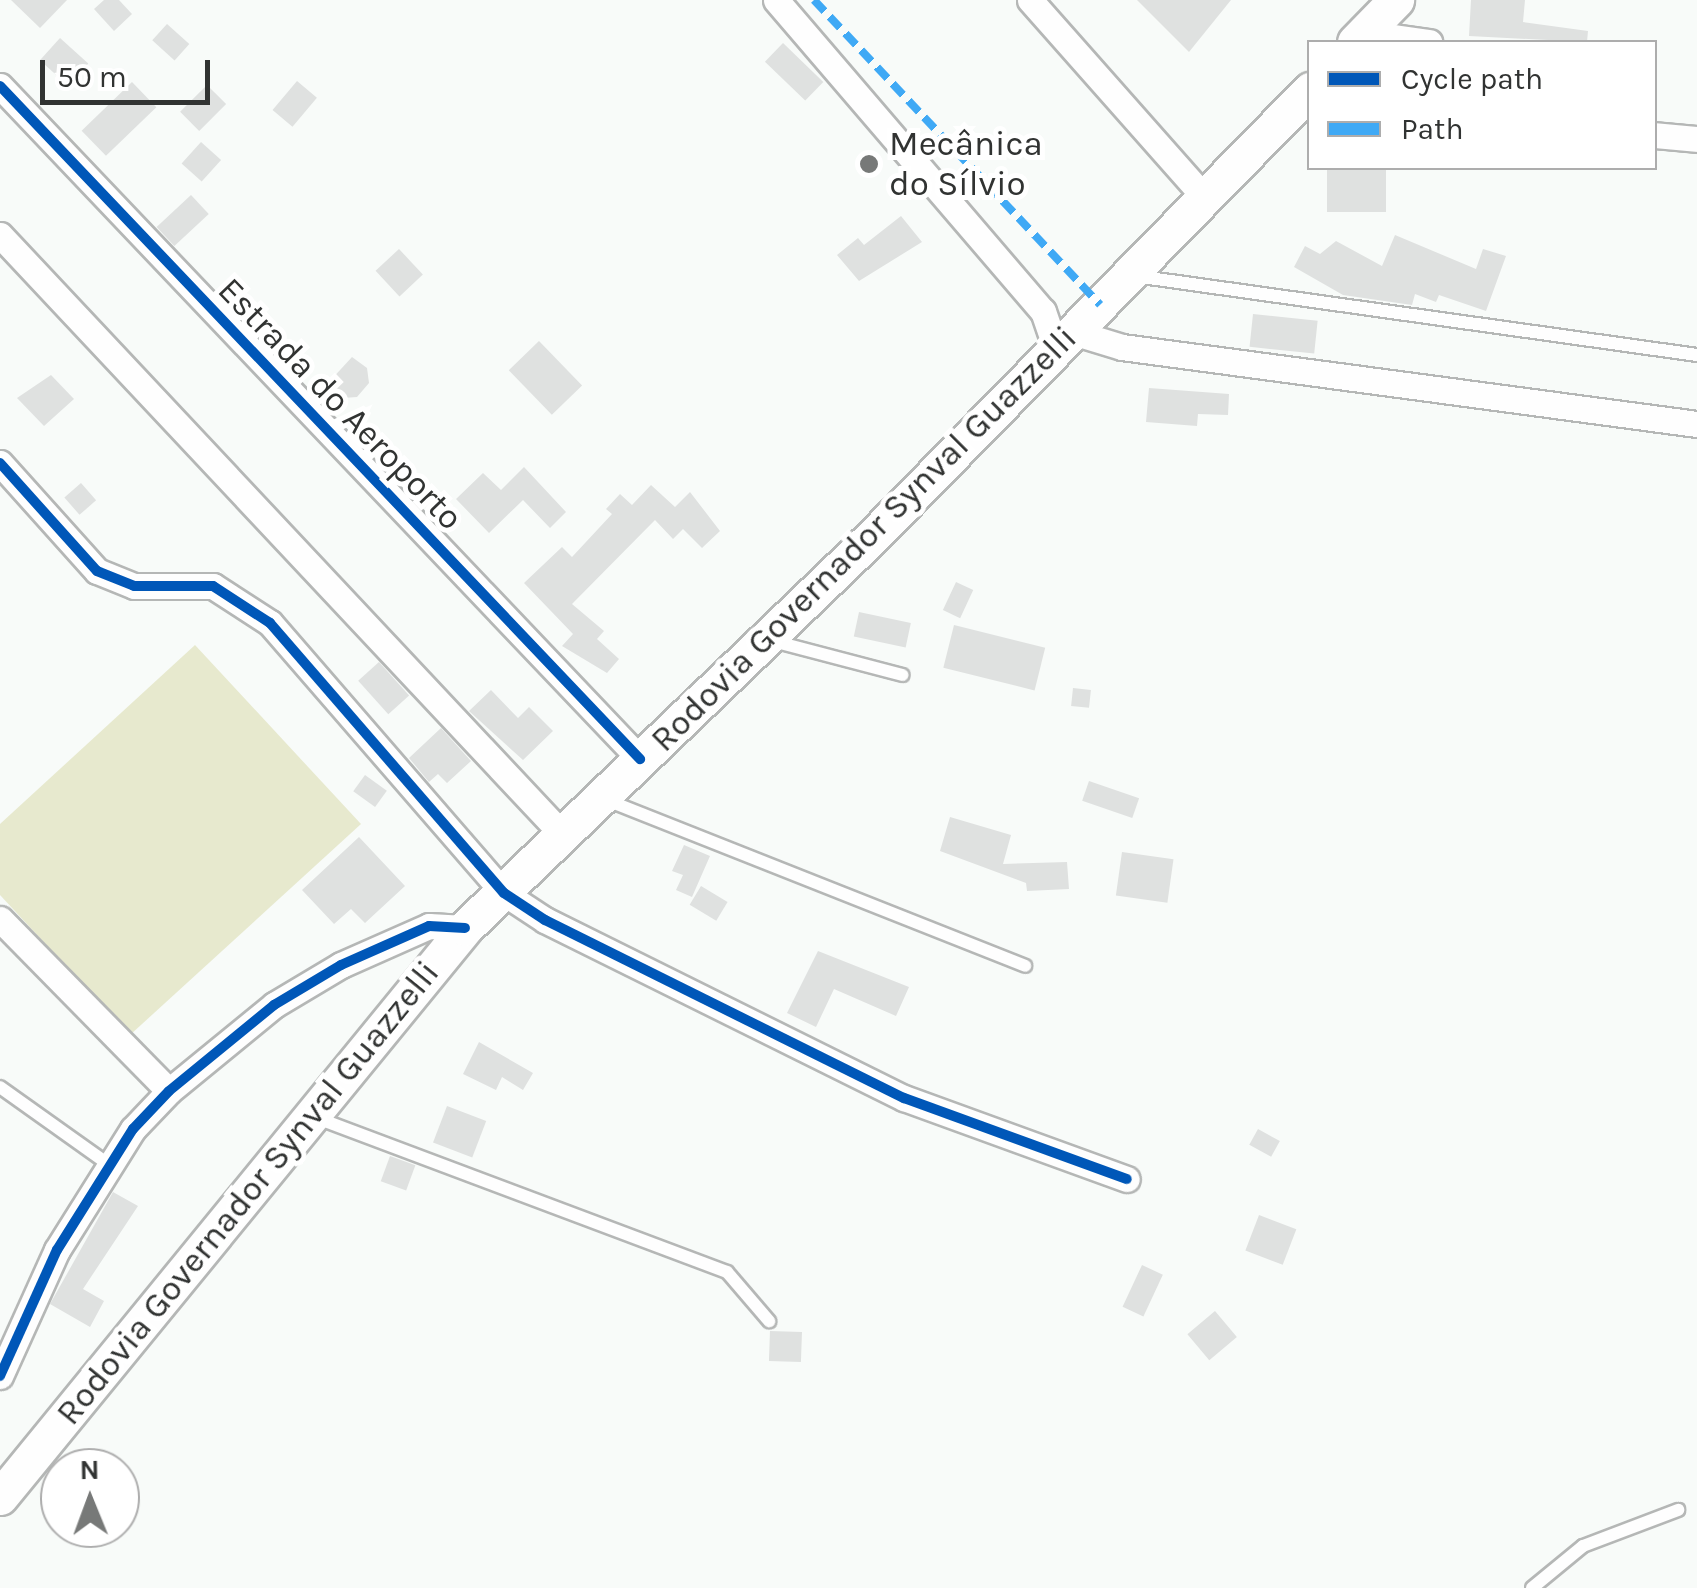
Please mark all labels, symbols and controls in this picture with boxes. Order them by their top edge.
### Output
scale bar [45,40,215,102]
legend [1307,40,1657,170]
text: 50 m [57,59,127,95]
text: Cycle path [1401,61,1543,97]
text: Path [1401,111,1464,147]
place label: Mecânica do Sílvio [889,123,1043,205]
marker: Mecânica do Sílvio [858,153,880,175]
street label: Estrada do Aeroporto [209,269,471,539]
street label: Rodovia Governador Synval Guazzelli [642,317,1086,761]
street label: Rodovia Governador Synval Guazzelli [48,953,448,1433]
north arrow [40,1448,140,1548]
text: N [79,1453,100,1486]

